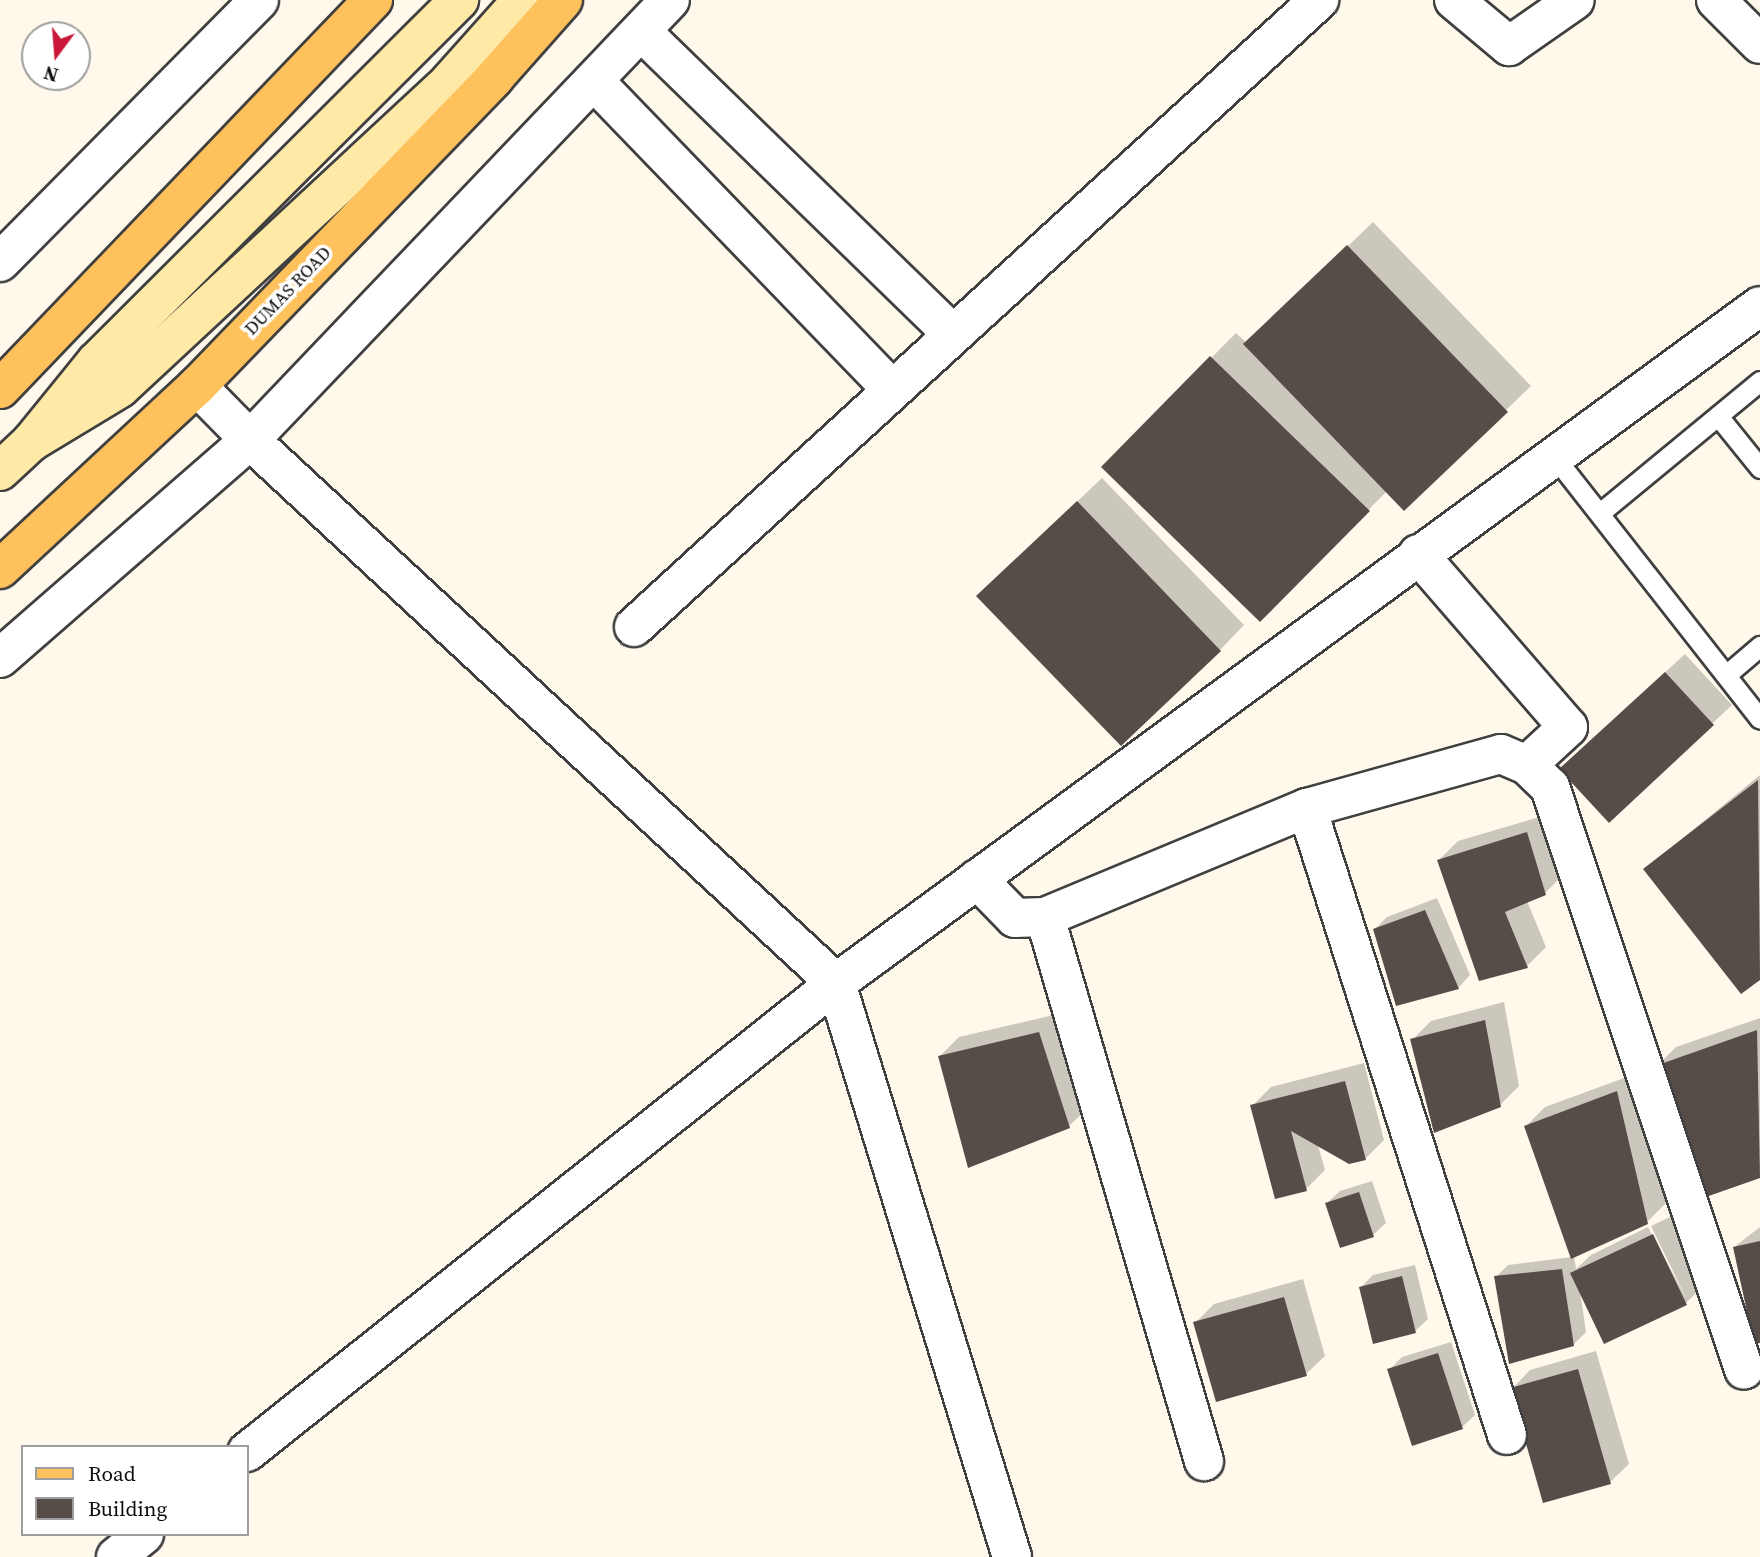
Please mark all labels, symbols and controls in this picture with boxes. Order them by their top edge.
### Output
north arrow [21,21,91,91]
text: N [41,60,61,89]
street label: DUMAS ROAD [240,242,336,340]
legend [21,1445,248,1536]
text: Road [88,1459,136,1488]
text: Building [88,1494,167,1523]

